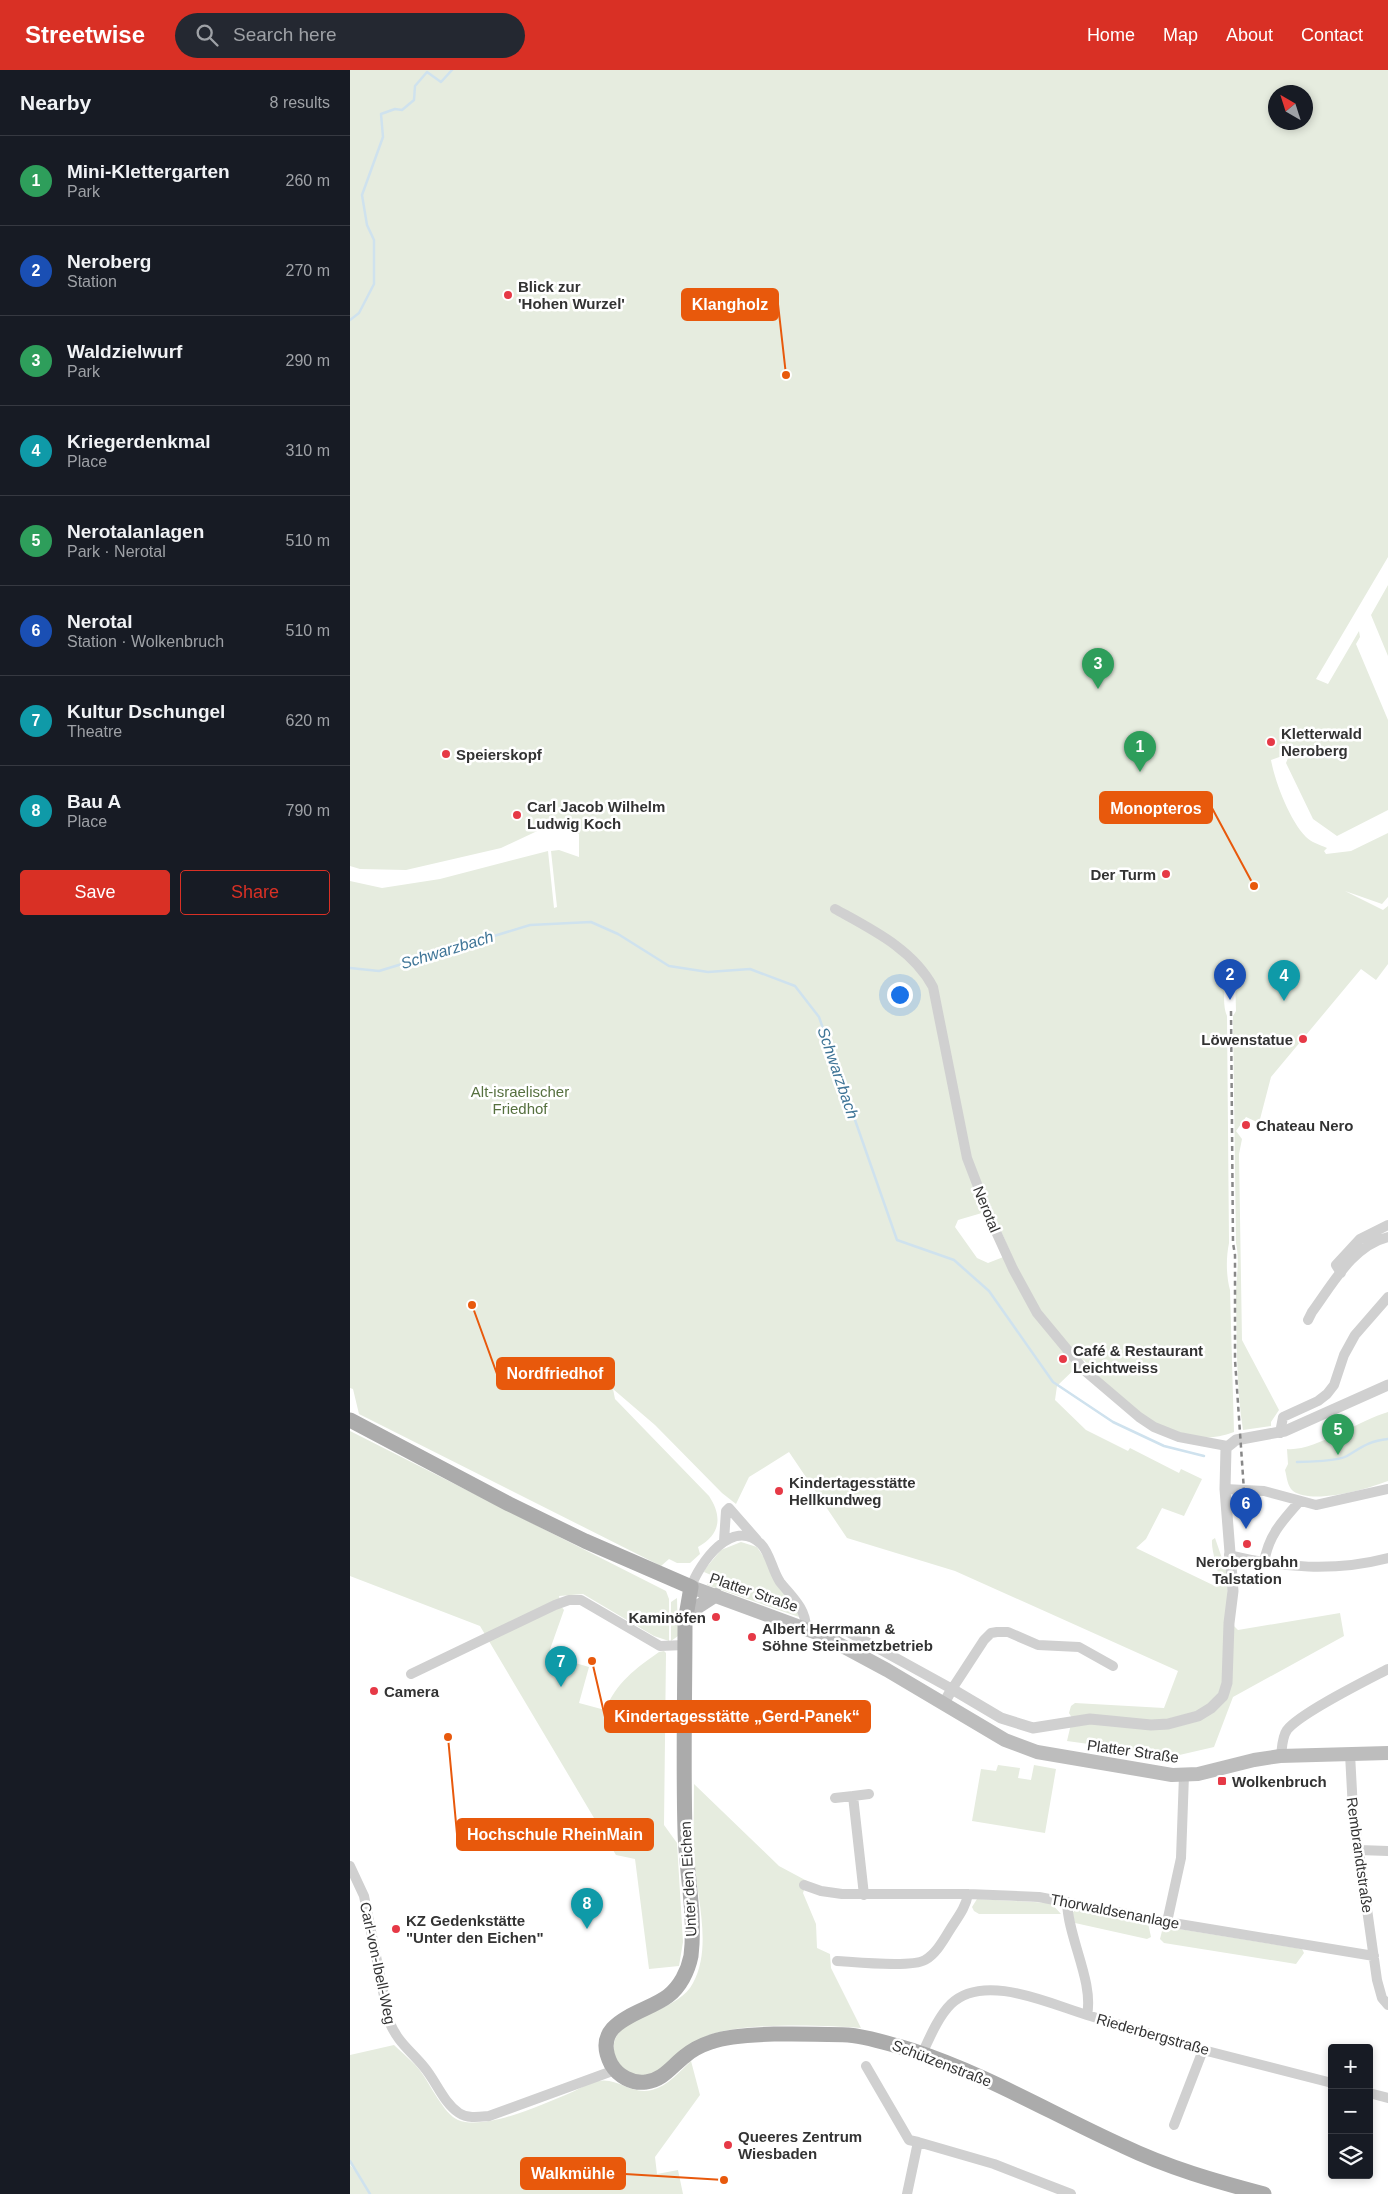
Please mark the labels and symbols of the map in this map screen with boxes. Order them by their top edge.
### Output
north arrow [1268,85,1313,130]
place label: Blick zur 'Hohen Wurzel' [518,278,625,312]
marker: Blick zur 'Hohen Wurzel' [502,289,514,301]
callout: Klangholz [682,289,778,320]
text: Klangholz [692,296,768,313]
pin: 3 [1082,648,1114,689]
place label: Kletterwald Neroberg [1281,725,1362,759]
pin: 1 [1124,731,1156,772]
marker: Kletterwald Neroberg [1265,736,1277,748]
place label: Speierskopf [456,746,543,763]
marker: Speierskopf [440,748,452,760]
callout: Monopteros [1100,792,1212,823]
place label: Carl Jacob Wilhelm Ludwig Koch [527,798,665,832]
text: Monopteros [1110,800,1202,817]
marker: Carl Jacob Wilhelm Ludwig Koch [511,809,523,821]
place label: Der Turm [1090,866,1156,883]
marker: Der Turm [1160,868,1172,880]
water label: Schwarzbach [399,928,496,972]
pin: 2 [1214,959,1246,1000]
pin: 4 [1268,960,1300,1001]
your location [887,982,913,1008]
water label: Schwarzbach [814,1025,862,1121]
place label: Löwenstatue [1201,1031,1293,1048]
marker: Löwenstatue [1297,1033,1309,1045]
park label: Alt-israelischer Friedhof [471,1083,569,1117]
place label: Chateau Nero [1256,1117,1354,1134]
marker: Chateau Nero [1240,1119,1252,1131]
street label: Nerotal [970,1183,1004,1235]
place label: Café & Restaurant Leichtweiss [1073,1342,1203,1376]
marker: Café & Restaurant Leichtweiss [1057,1353,1069,1365]
callout: Nordfriedhof [497,1358,614,1389]
text: Nordfriedhof [507,1365,604,1382]
pin: 5 [1322,1414,1354,1455]
place label: Kindertagesstätte Hellkundweg [789,1474,916,1508]
marker: Kindertagesstätte Hellkundweg [773,1485,785,1497]
pin: 6 [1230,1488,1262,1529]
marker: Nerobergbahn Talstation [1241,1538,1253,1550]
place label: Nerobergbahn Talstation [1196,1553,1298,1587]
street label: Platter Straße [707,1569,801,1615]
place label: Kaminöfen [628,1609,706,1626]
marker: Kaminöfen [710,1611,722,1623]
place label: Albert Herrmann & Söhne Steinmetzbetrieb [762,1620,933,1654]
marker: Albert Herrmann & Söhne Steinmetzbetrieb [746,1631,758,1643]
pin: 7 [545,1646,577,1687]
place label: Camera [384,1683,440,1700]
marker: Camera [368,1685,380,1697]
callout: Kindertagesstätte „Gerd-Panek“ [605,1701,870,1732]
text: Kindertagesstätte „Gerd-Panek“ [614,1708,860,1725]
street label: Platter Straße [1086,1736,1180,1766]
place label: Wolkenbruch [1232,1773,1327,1790]
marker: Wolkenbruch [1216,1775,1228,1787]
street label: Rembrandtstraße [1343,1796,1377,1914]
callout: Hochschule RheinMain [457,1819,653,1850]
street label: Unter den Eichen [676,1821,700,1937]
text: Hochschule RheinMain [467,1826,643,1843]
pin: 8 [571,1888,603,1929]
street label: Thorwaldsenanlage [1049,1890,1181,1932]
street label: Carl-von-Ibell-Weg [357,1900,399,2026]
place label: KZ Gedenkstätte "Unter den Eichen" [406,1912,544,1946]
marker: KZ Gedenkstätte "Unter den Eichen" [390,1923,402,1935]
street label: Riederbergstraße [1095,2010,1211,2058]
street label: Schützenstraße [890,2036,994,2090]
place label: Queeres Zentrum Wiesbaden [738,2128,862,2162]
marker: Queeres Zentrum Wiesbaden [722,2139,734,2151]
callout: Walkmühle [521,2158,625,2189]
text: Walkmühle [531,2165,615,2182]

